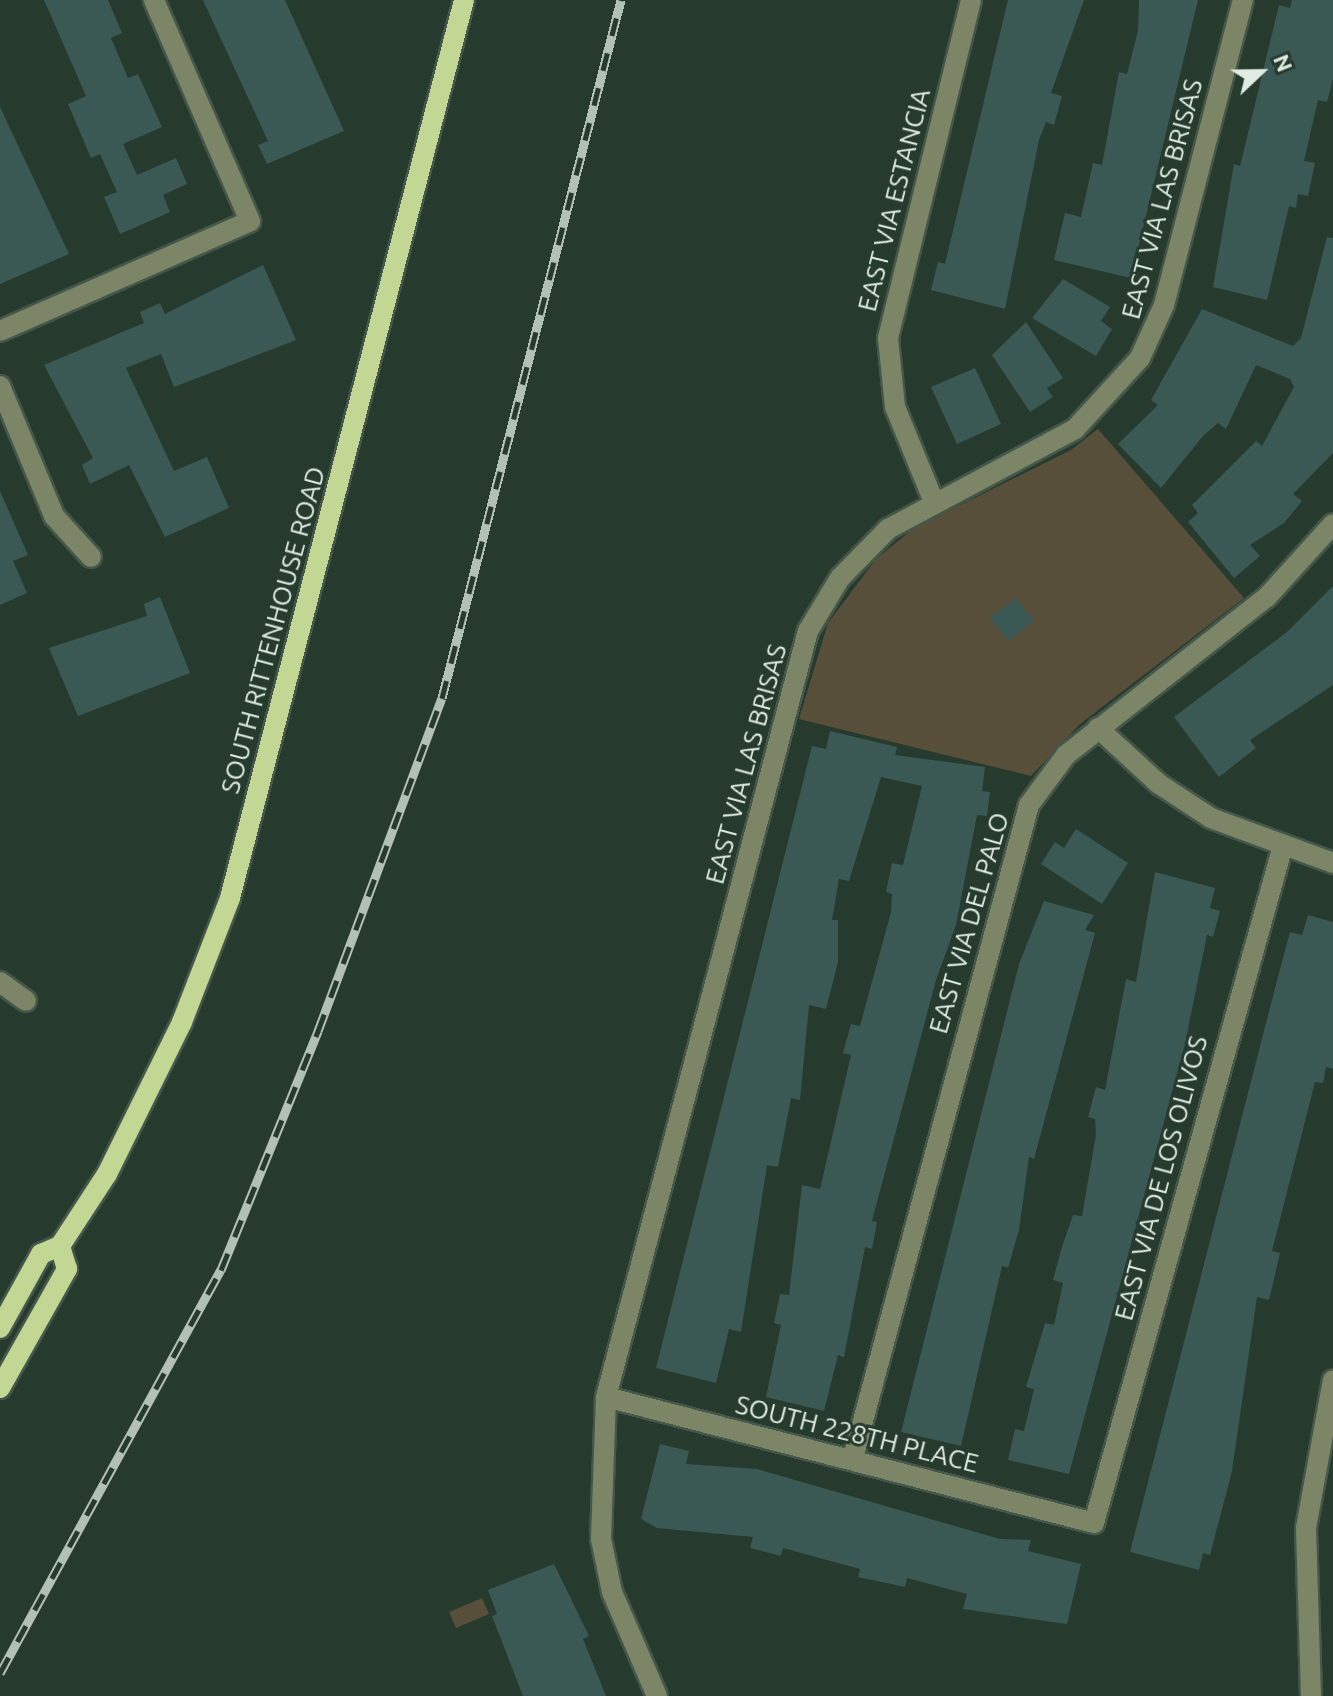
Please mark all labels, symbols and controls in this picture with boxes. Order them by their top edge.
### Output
north arrow [1221,32,1301,112]
text: N [1269,51,1298,75]
street label: EAST VIA LAS BRISAS [1115,76,1209,322]
street label: EAST VIA ESTANCIA [851,85,937,315]
street label: SOUTH RITTENHOUSE ROAD [214,463,332,797]
street label: EAST VIA LAS BRISAS [699,641,793,887]
street label: EAST VIA DEL PALO [923,809,1015,1037]
street label: EAST VIA DE LOS OLIVOS [1108,1032,1214,1324]
street label: SOUTH 228TH PLACE [732,1389,982,1479]

